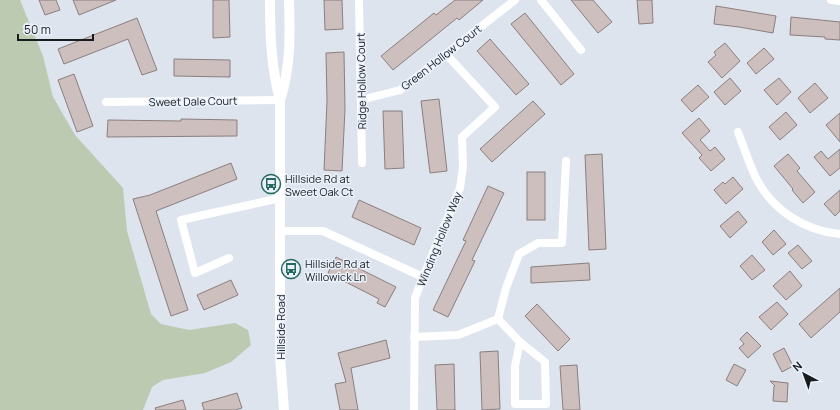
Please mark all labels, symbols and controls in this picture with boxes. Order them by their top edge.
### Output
scale bar [18,16,93,42]
text: 50 m [24,21,51,38]
street label: Green Hollow Court [398,21,484,93]
street label: Ridge Hollow Court [353,33,369,129]
street label: Sweet Dale Court [149,93,237,109]
place label: Hillside Rd at Sweet Oak Ct [285,171,353,199]
bus stop icon: Hillside Rd at Sweet Oak Ct [260,173,282,195]
street label: Winding Hollow Way [413,189,465,289]
place label: Hillside Rd at Willowick Ln [305,256,370,284]
bus stop icon: Hillside Rd at Willowick Ln [280,258,302,280]
street label: Hillside Road [273,295,288,359]
north arrow [784,354,824,394]
text: N [789,358,805,374]

